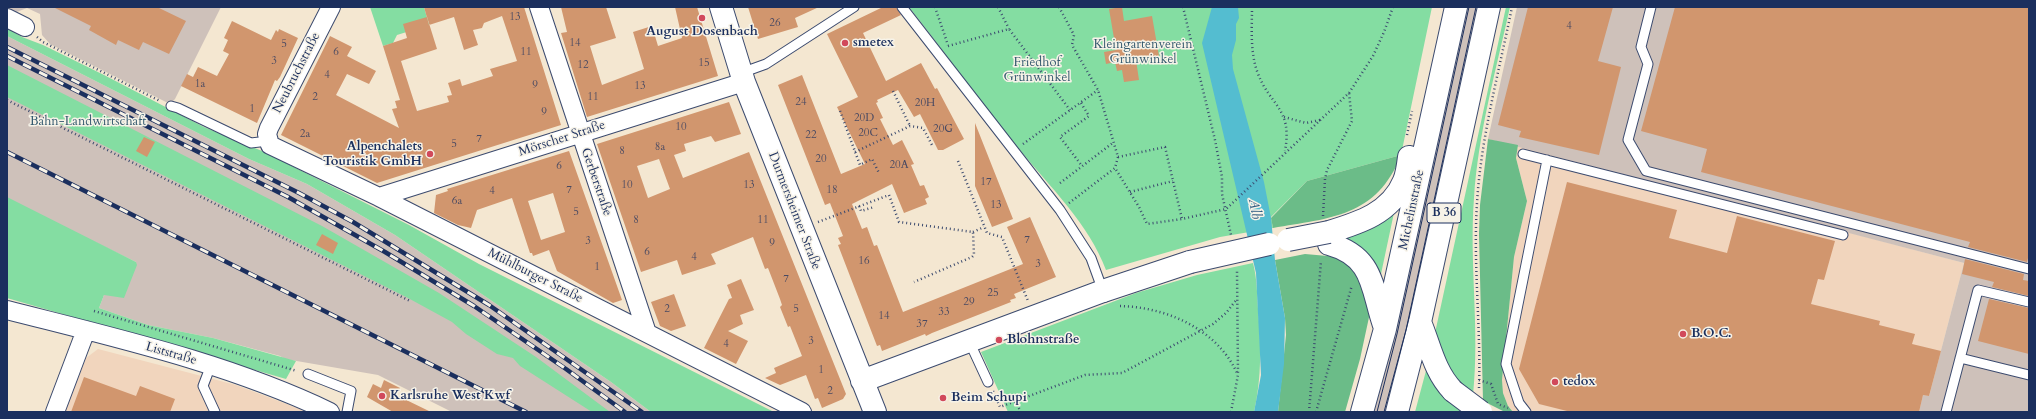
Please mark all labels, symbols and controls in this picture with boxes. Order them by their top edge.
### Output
house number: 13 [509,10,521,24]
marker: August Dosenbach [697,13,707,23]
house number: 26 [769,16,781,30]
house number: 4 [1566,19,1572,33]
place label: August Dosenbach [646,24,758,40]
street label: Neubruchstraße [270,30,324,116]
place label: smetex [853,35,894,51]
house number: 14 [569,36,581,50]
house number: 5 [281,37,287,51]
park label: Kleingartenverein Grünwinkel [1093,37,1193,68]
marker: smetex [840,38,850,48]
house number: 6 [333,45,339,59]
house number: 11 [520,45,532,59]
house number: 3 [271,54,277,68]
park label: Friedhof Grünwinkel [1003,55,1071,86]
house number: 15 [698,56,710,70]
house number: 12 [577,58,589,72]
house number: 4 [324,68,330,82]
house number: 1a [195,77,205,91]
house number: 9 [532,78,538,92]
house number: 13 [634,79,646,93]
house number: 2 [312,90,318,104]
house number: 11 [587,90,599,104]
house number: 24 [795,95,807,109]
house number: 20H [915,96,935,110]
house number: 1 [249,102,255,116]
house number: 9 [541,105,547,119]
house number: 20D [854,111,874,125]
park label: Bahn-Landwirtschaft [30,114,146,130]
street label: Mörscher Straße [517,118,607,160]
house number: 10 [675,120,687,134]
house number: 20G [933,122,953,136]
house number: 20C [858,126,878,140]
house number: 2a [300,127,310,141]
house number: 22 [805,128,817,142]
house number: 7 [476,132,482,146]
house number: 5 [451,137,457,151]
place label: Alpenchalets Touristik GmbH [323,139,422,170]
house number: 8a [655,140,665,154]
house number: 8 [619,144,625,158]
street label: Gerberstraße [577,146,615,218]
marker: Alpenchalets Touristik GmbH [425,149,435,159]
street label: Durmersheimer Straße [764,150,824,272]
house number: 20 [815,152,827,166]
house number: 20A [889,158,909,172]
house number: 6 [556,159,562,173]
street label: Michelinstraße [1396,168,1428,252]
house number: 17 [980,175,992,189]
house number: 10 [621,178,633,192]
house number: 13 [743,178,755,192]
house number: 7 [566,183,572,197]
house number: 18 [826,183,838,197]
house number: 4 [489,184,495,198]
house number: 6a [452,194,462,208]
water label: Alb [1244,197,1264,221]
house number: 13 [990,198,1002,212]
road number: B 36 [1427,203,1461,223]
house number: 5 [573,205,579,219]
house number: 8 [633,213,639,227]
house number: 11 [757,213,769,227]
house number: 7 [1024,233,1030,247]
house number: 3 [585,234,591,248]
house number: 9 [769,236,775,250]
street label: Mühlburger Straße [485,245,585,307]
house number: 6 [644,245,650,259]
house number: 4 [691,250,697,264]
house number: 16 [858,254,870,268]
house number: 3 [1035,257,1041,271]
house number: 1 [594,260,600,274]
house number: 7 [783,272,789,286]
house number: 25 [987,286,999,300]
house number: 29 [963,295,975,309]
house number: 2 [664,302,670,316]
house number: 5 [793,302,799,316]
house number: 33 [938,305,950,319]
house number: 14 [878,309,890,323]
house number: 37 [916,317,928,331]
place label: B.O.C. [1691,326,1731,342]
marker: B.O.C. [1678,329,1688,339]
place label: Blohnstraße [1007,332,1079,348]
house number: 3 [808,334,814,348]
marker: Blohnstraße [994,335,1004,345]
house number: 4 [723,337,729,351]
street label: Liststraße [144,339,198,369]
house number: 1 [818,363,824,377]
place label: tedox [1563,374,1596,390]
marker: tedox [1550,377,1560,387]
house number: 2 [827,384,833,398]
place label: Karlsruhe West Kwf [390,388,510,404]
place label: Beim Schupi [951,390,1027,406]
marker: Karlsruhe West Kwf [377,391,387,401]
marker: Beim Schupi [938,393,948,403]

